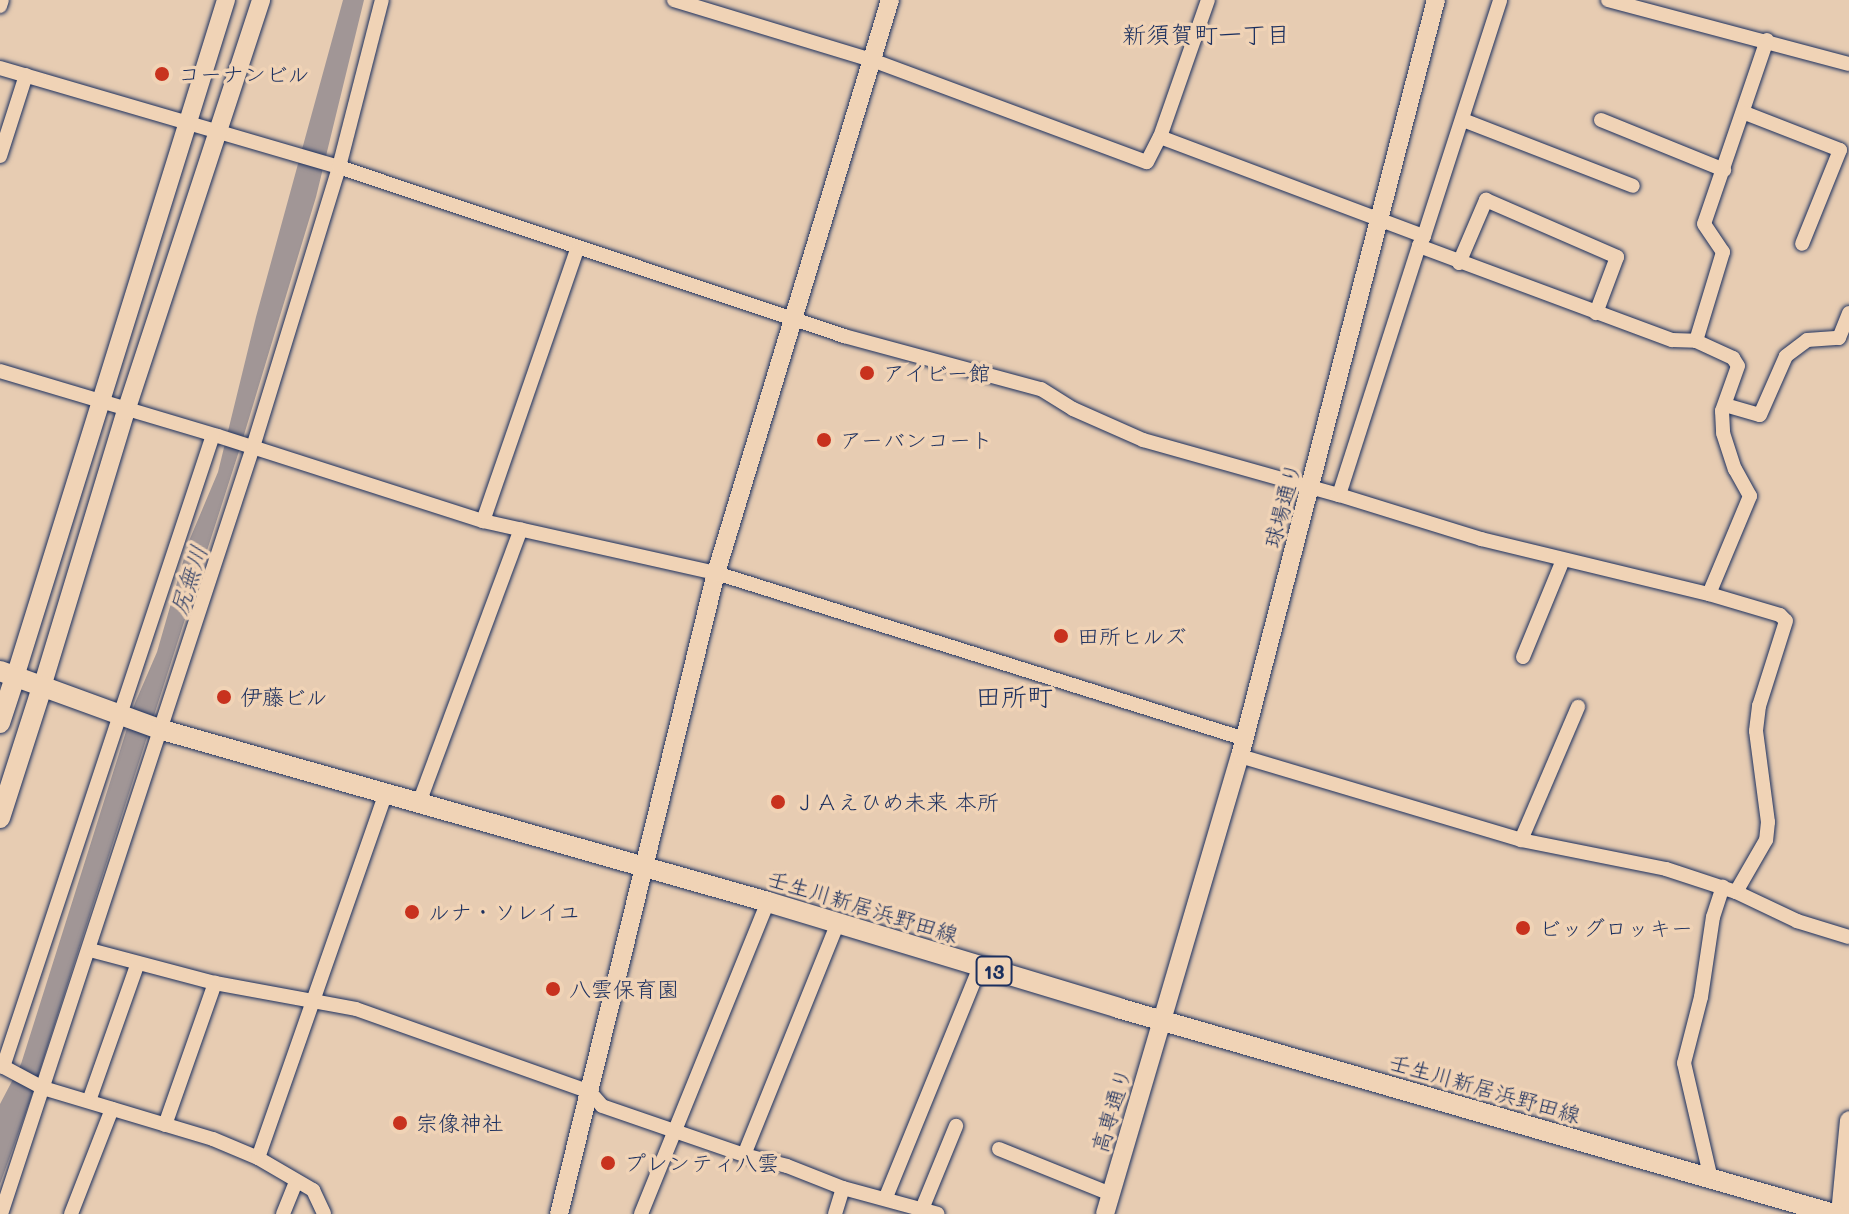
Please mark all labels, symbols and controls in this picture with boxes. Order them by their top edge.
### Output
district label: 新須賀町一丁目 [1122,20,1290,48]
place label: コーナンビル [178,61,310,87]
marker: コーナンビル [153,65,171,83]
place label: アイビー館 [883,360,992,386]
marker: アイビー館 [858,364,876,382]
place label: アーバンコート [840,427,993,453]
marker: アーバンコート [815,431,833,449]
street label: 球場通り [1258,459,1306,551]
water label: 尻無川 [163,541,213,619]
place label: 田所ヒルズ [1077,623,1187,649]
marker: 田所ヒルズ [1052,627,1070,645]
district label: 田所町 [975,681,1053,713]
place label: 伊藤ビル [240,684,328,710]
marker: 伊藤ビル [215,688,233,706]
place label: ＪＡえひめ未来 本所 [794,789,999,815]
marker: ＪＡえひめ未来 本所 [769,793,787,811]
street label: 壬生川新居浜野田線 [764,864,962,948]
place label: ルナ・ソレイユ [428,899,582,925]
marker: ルナ・ソレイユ [403,903,421,921]
place label: ビッグロッキー [1539,915,1693,941]
marker: ビッグロッキー [1514,919,1532,937]
road number: 13 [974,955,1014,987]
place label: 八雲保育園 [569,976,679,1002]
marker: 八雲保育園 [544,980,562,998]
street label: 壬生川新居浜野田線 [1386,1048,1584,1128]
street label: 高専通り [1086,1064,1136,1156]
place label: 宗像神社 [416,1110,504,1136]
marker: 宗像神社 [391,1114,409,1132]
place label: プレンティ八雲 [624,1150,778,1176]
marker: プレンティ八雲 [599,1154,617,1172]

